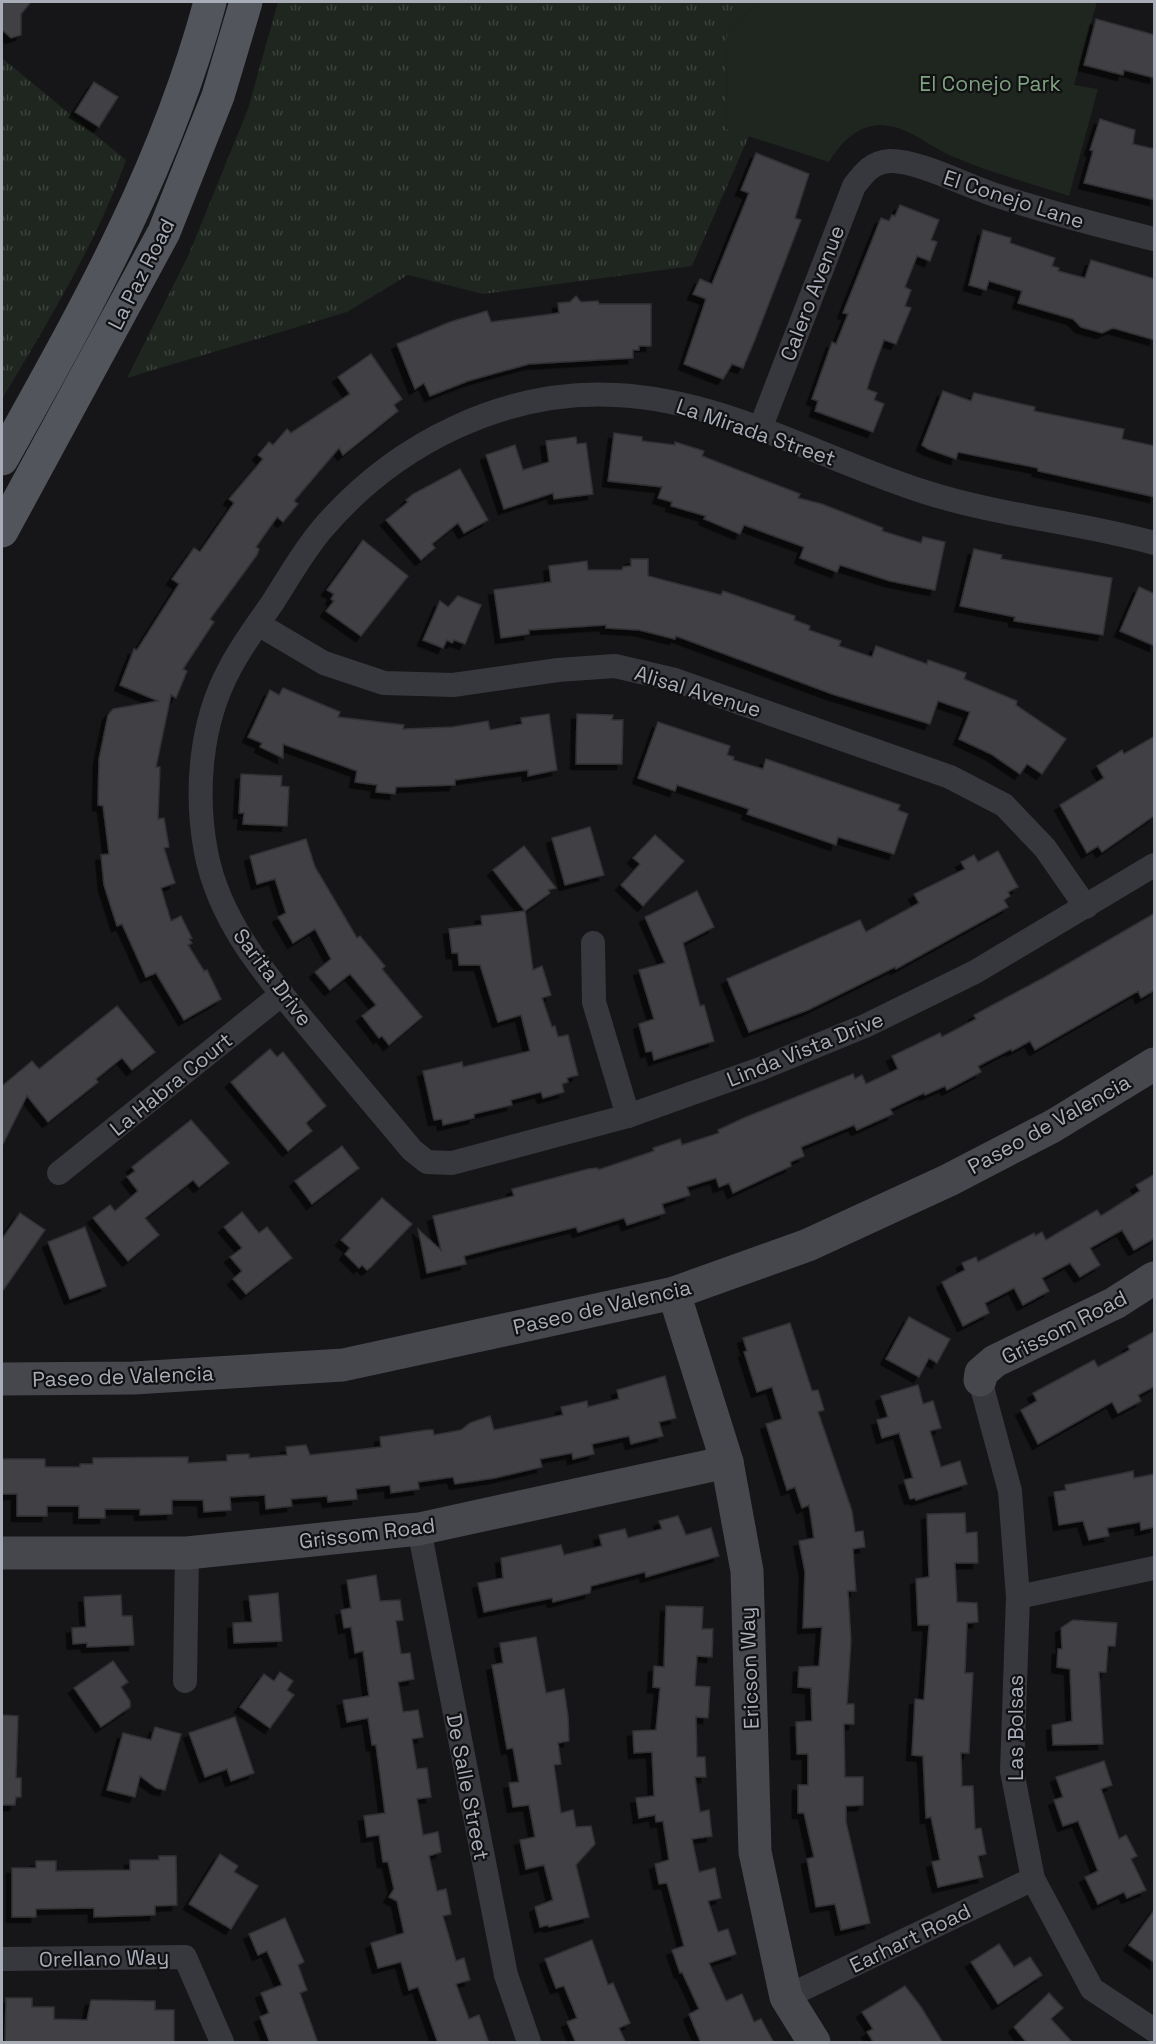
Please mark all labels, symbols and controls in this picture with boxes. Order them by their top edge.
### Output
park label: El Conejo Park [919,70,1061,97]
street label: El Conejo Lane [940,164,1088,234]
street label: La Paz Road [101,214,181,334]
street label: Calero Avenue [774,221,850,365]
street label: La Mirada Street [673,392,839,472]
street label: Alisal Avenue [631,659,765,723]
street label: Sarita Drive [227,923,319,1031]
street label: Linda Vista Drive [723,1005,887,1093]
street label: La Habra Court [104,1026,238,1142]
street label: Paseo de Valencia [963,1068,1135,1180]
street label: Paseo de Valencia [510,1273,694,1341]
street label: Grissom Road [997,1284,1131,1370]
street label: Paseo de Valencia [32,1359,214,1393]
street label: Grissom Road [297,1511,437,1555]
street label: Ericson Way [733,1606,765,1730]
street label: Las Bolsas [1002,1675,1029,1781]
street label: De Salle Street [441,1711,495,1863]
street label: Earhart Road [845,1897,975,1979]
street label: Orellano Way [39,1943,169,1973]

